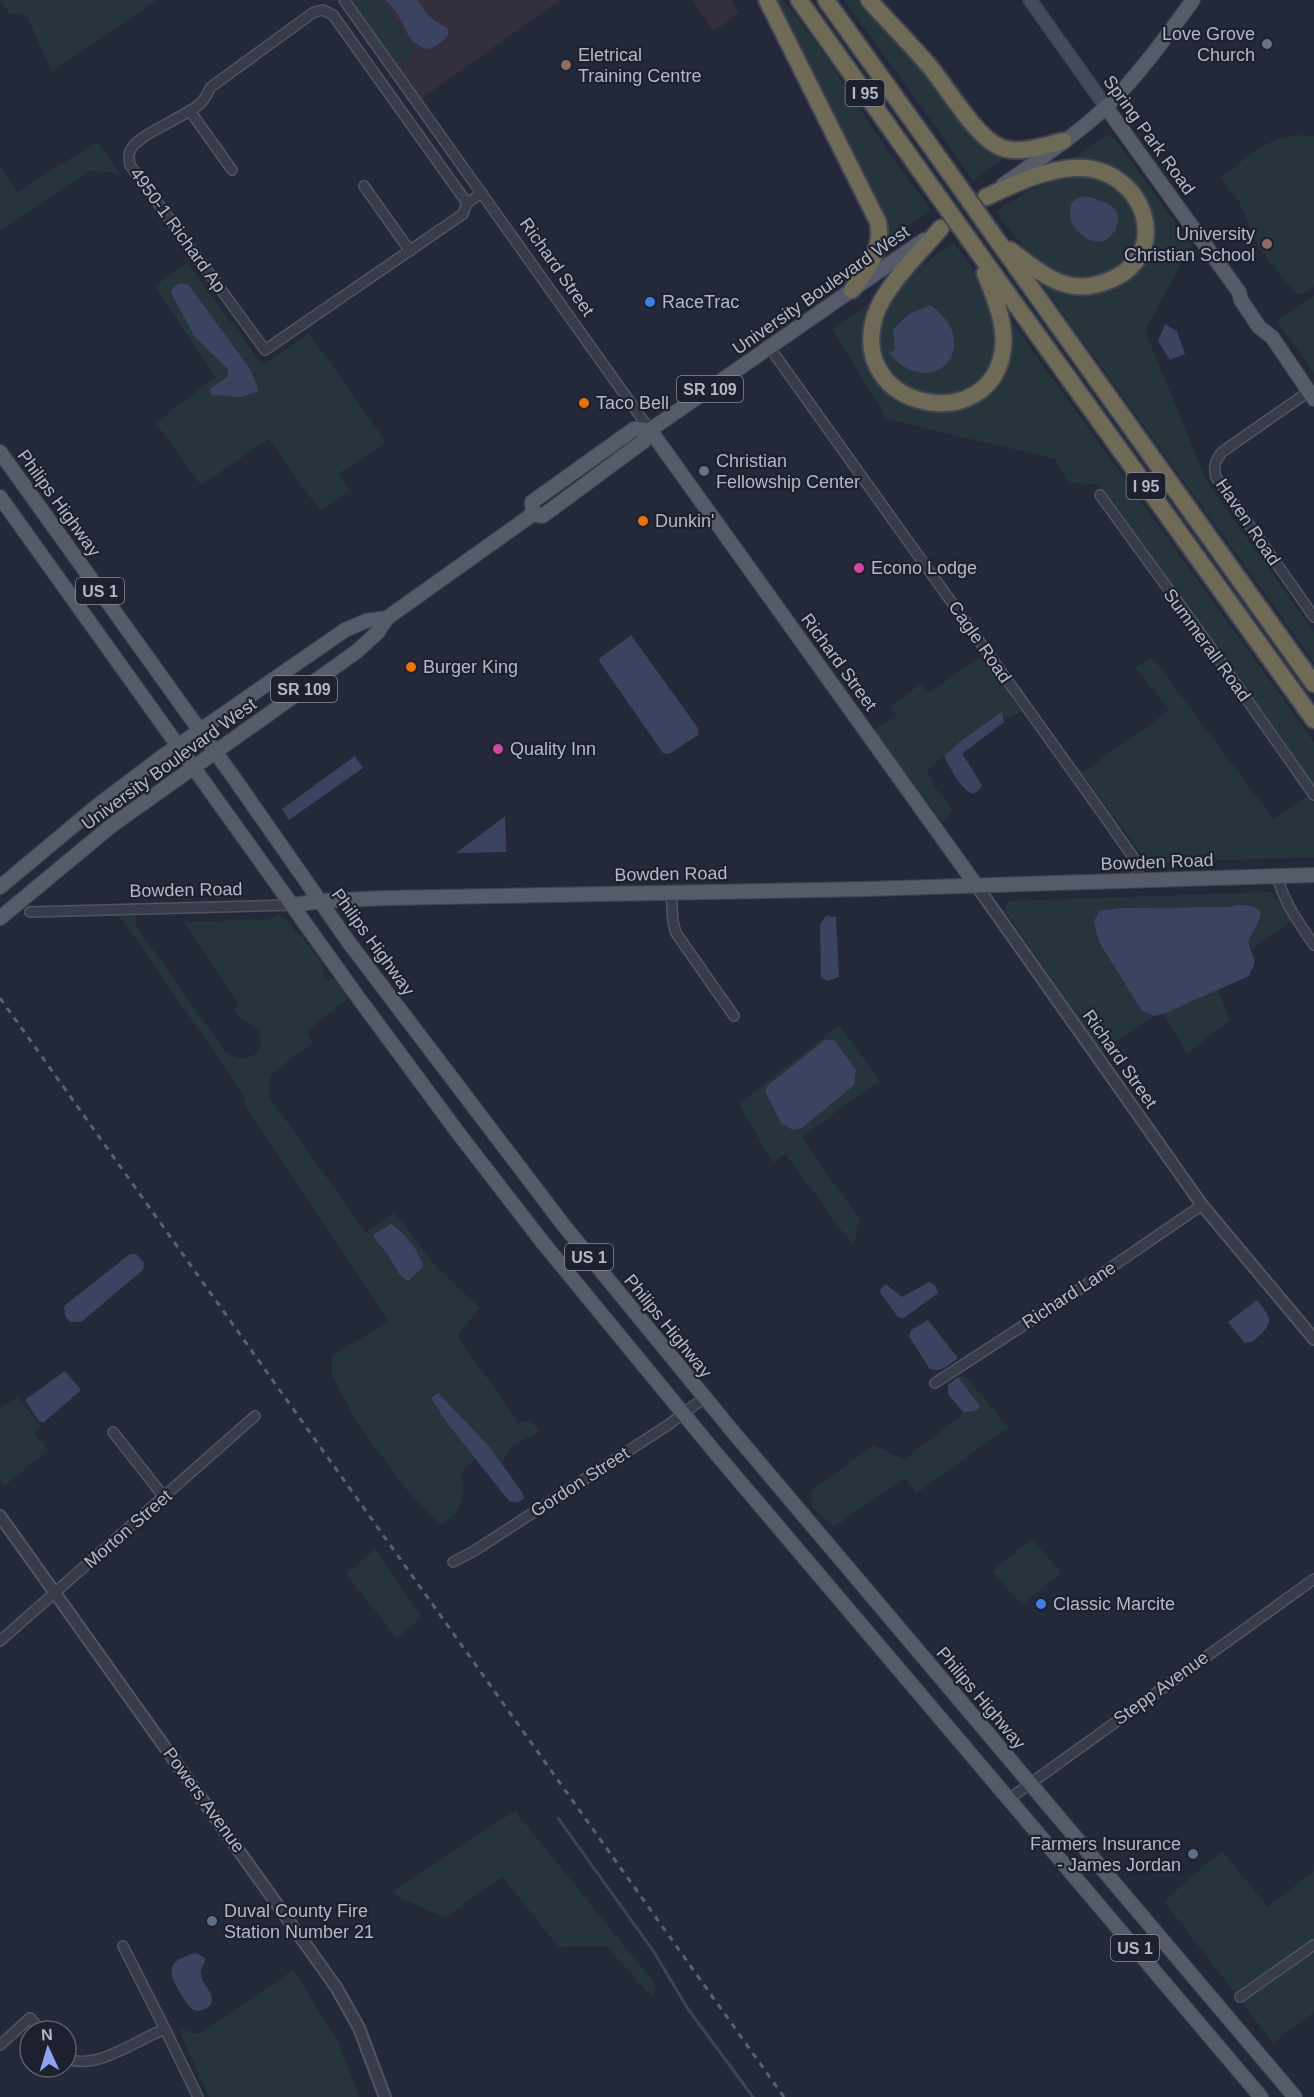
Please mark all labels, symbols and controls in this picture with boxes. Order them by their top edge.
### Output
place label: Love Grove Church [1162,24,1255,65]
marker: Love Grove Church [1260,37,1274,51]
place label: Eletrical Training Centre [578,45,701,86]
marker: Eletrical Training Centre [559,58,573,72]
street label: Spring Park Road [1099,72,1199,198]
road number: I 95 [846,80,884,106]
street label: 4950-1 Richard Ap [126,164,230,296]
street label: Richard Street [516,214,598,320]
street label: University Boulevard West [729,221,913,359]
place label: University Christian School [1124,224,1255,265]
marker: University Christian School [1260,237,1274,251]
place label: RaceTrac [662,292,739,312]
marker: RaceTrac [643,295,657,309]
road number: SR 109 [677,376,743,402]
place label: Taco Bell [596,393,669,413]
marker: Taco Bell [577,396,591,410]
street label: Philips Highway [14,446,104,560]
place label: Christian Fellowship Center [716,451,860,492]
marker: Christian Fellowship Center [697,464,711,478]
road number: I 95 [1126,473,1166,499]
street label: Haven Road [1212,475,1284,569]
place label: Dunkin' [655,511,714,531]
marker: Dunkin' [636,514,650,528]
place label: Econo Lodge [871,558,977,578]
marker: Econo Lodge [852,561,866,575]
road number: US 1 [76,578,124,604]
street label: Summerall Road [1160,585,1254,705]
street label: Cagle Road [945,597,1015,687]
street label: Richard Street [797,610,881,714]
place label: Burger King [423,657,518,677]
marker: Burger King [404,660,418,674]
road number: SR 109 [271,676,337,702]
street label: University Boulevard West [78,694,260,834]
place label: Quality Inn [510,739,596,759]
marker: Quality Inn [491,742,505,756]
street label: Bowden Road [1100,850,1214,874]
street label: Bowden Road [614,863,728,885]
street label: Bowden Road [129,879,243,901]
street label: Philips Highway [328,885,418,999]
street label: Richard Street [1079,1006,1161,1112]
road number: US 1 [565,1244,613,1270]
street label: Richard Lane [1019,1257,1119,1333]
street label: Philips Highway [620,1270,716,1382]
street label: Gordon Street [527,1443,633,1521]
street label: Morton Street [80,1486,176,1572]
place label: Classic Marcite [1053,1594,1175,1614]
marker: Classic Marcite [1034,1597,1048,1611]
street label: Philips Highway [933,1643,1029,1753]
street label: Stepp Avenue [1110,1647,1212,1729]
street label: Powers Avenue [159,1744,249,1856]
place label: Farmers Insurance - James Jordan [1030,1834,1181,1875]
marker: Farmers Insurance - James Jordan [1186,1847,1200,1861]
place label: Duval County Fire Station Number 21 [224,1901,374,1942]
marker: Duval County Fire Station Number 21 [205,1914,219,1928]
road number: US 1 [1111,1935,1159,1961]
north arrow [18,2019,78,2079]
text: N [41,2026,53,2043]

